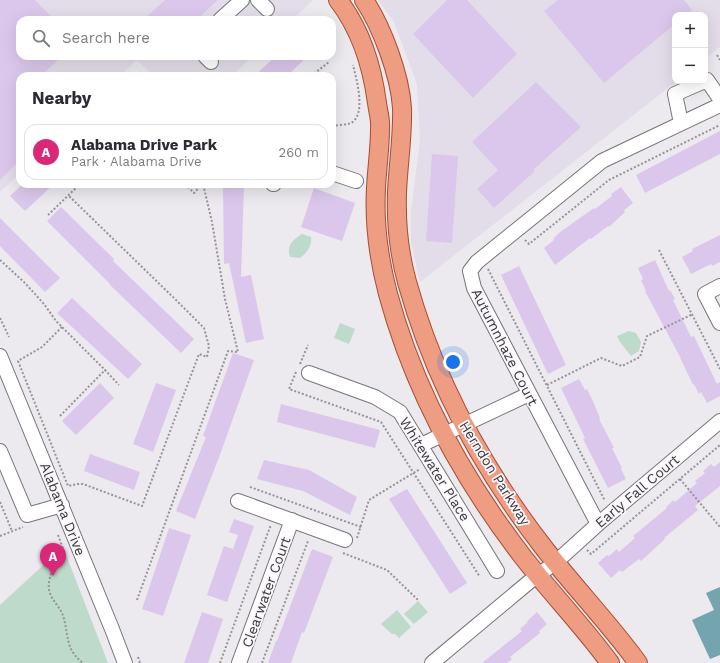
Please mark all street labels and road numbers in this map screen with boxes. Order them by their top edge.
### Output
street label: Autumnhaze Court [469,286,541,408]
street label: Whitewater Place [397,414,473,524]
street label: Herndon Parkway [457,418,534,529]
street label: Early Fall Court [592,451,682,531]
street label: Alabama Drive [37,460,89,558]
street label: Clearwater Court [239,534,294,650]

